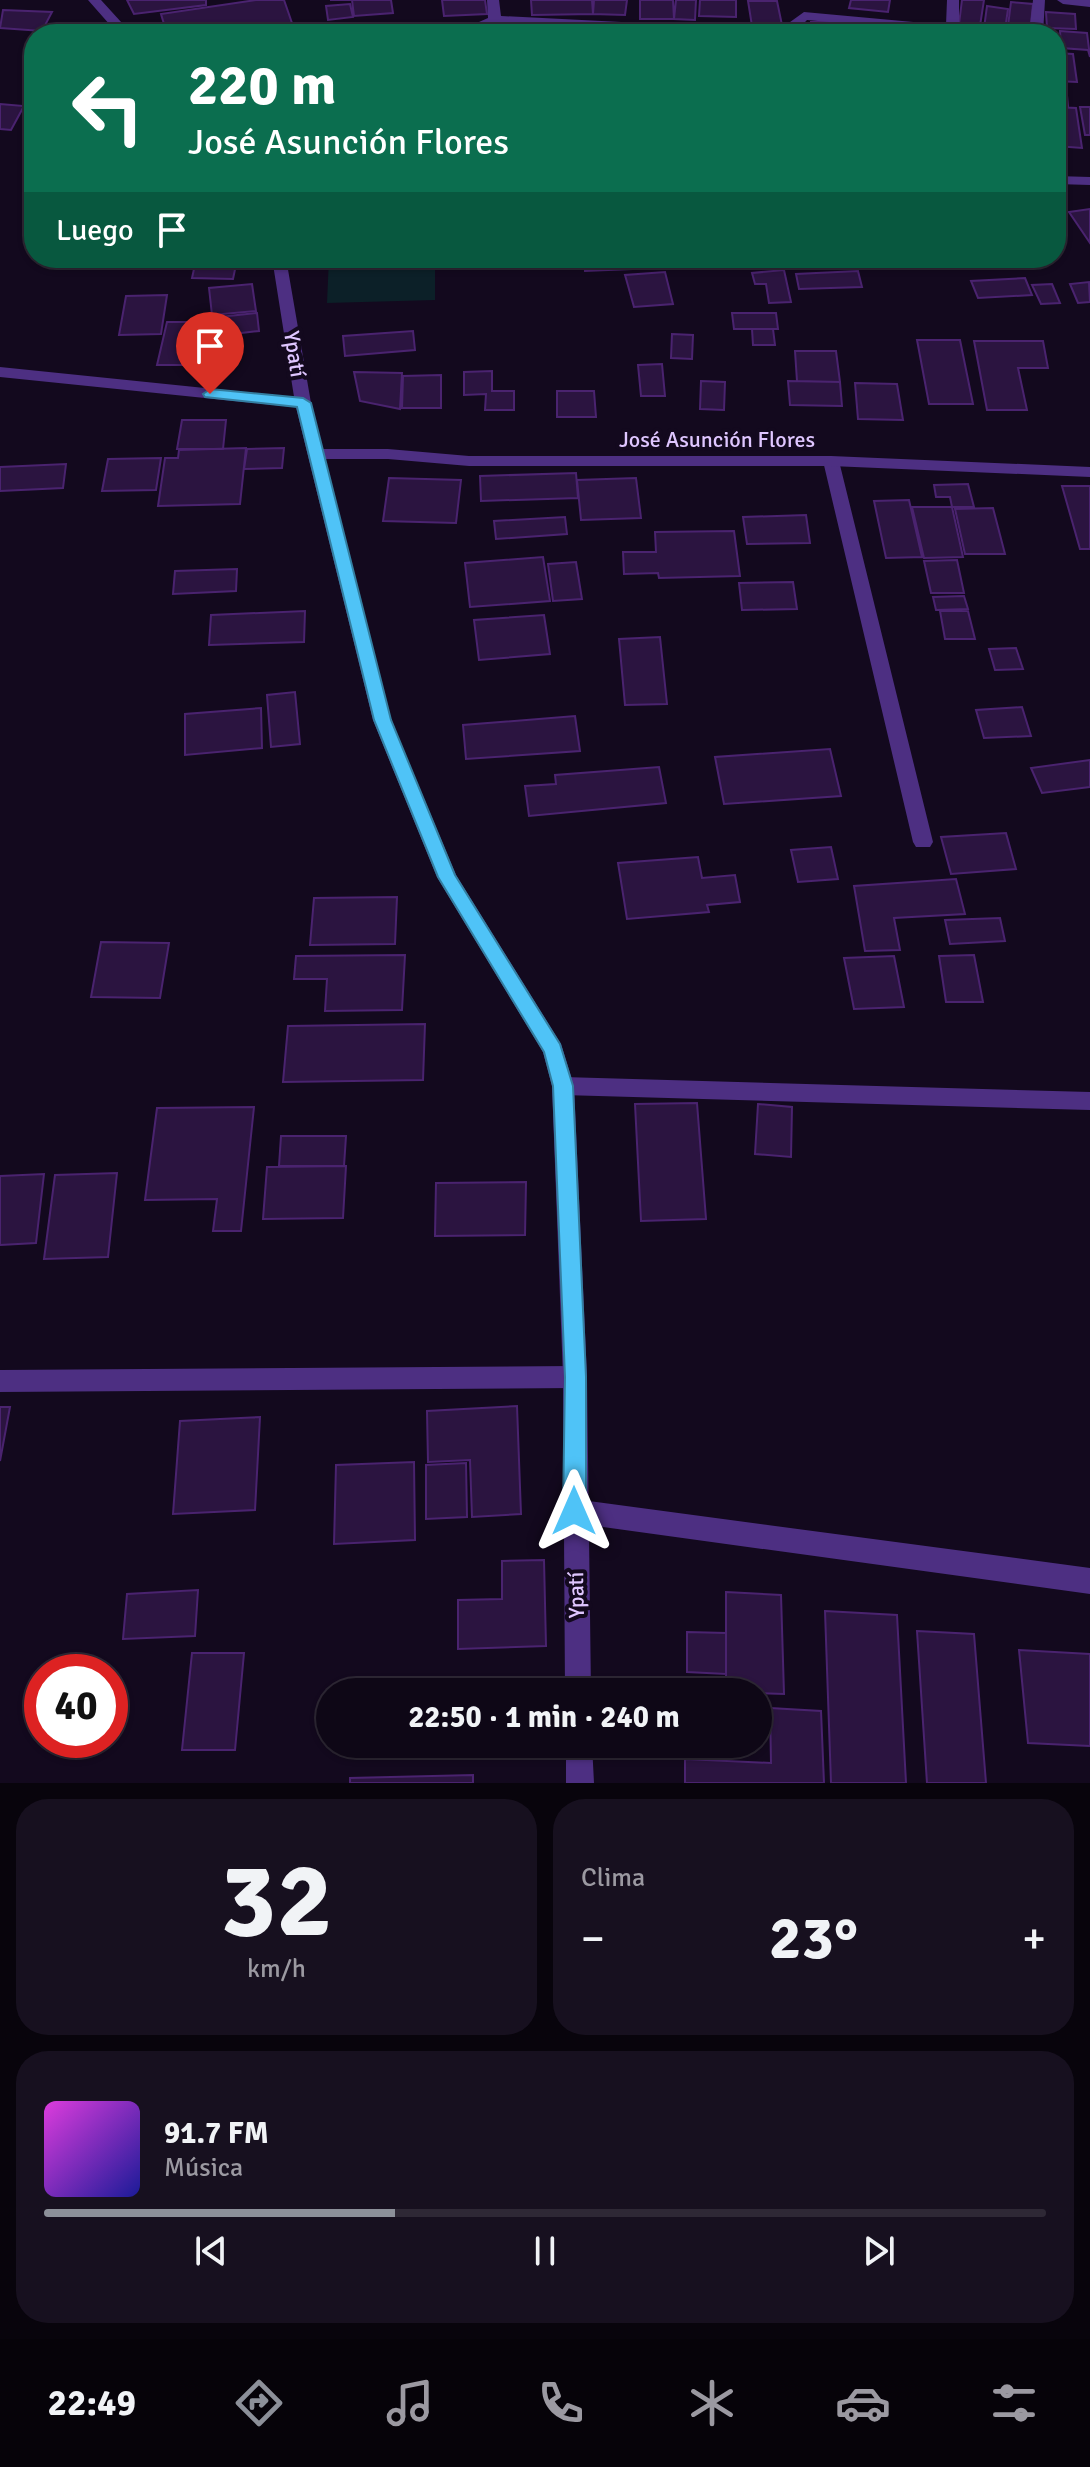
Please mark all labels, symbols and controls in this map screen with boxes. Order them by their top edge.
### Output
text: 220 m [188,51,336,120]
icon: left [56,56,160,160]
text: José Asunción Flores [188,120,509,165]
icon: arrive [150,208,194,252]
text: Luego [56,212,134,249]
pin [176,312,244,394]
icon: arrive [188,324,232,368]
street label: Ypatí [278,329,312,379]
street label: José Asunción Flores [619,426,815,453]
position arrow [532,1469,616,1553]
street label: Ypatí [562,1571,590,1619]
speed limit sign: 40 [24,1654,128,1758]
text: 22:50 · 1 min · 240 m [408,1699,680,1736]
text: 32 [220,1837,333,1965]
text: Clima [581,1862,645,1894]
text: 23° [769,1902,858,1976]
text: − [581,1912,605,1966]
text: + [1022,1912,1046,1966]
text: km/h [247,1953,306,1985]
text: 91.7 FM [164,2115,269,2152]
text: Música [164,2152,243,2184]
icon: previous [189,2229,233,2273]
icon: pause [523,2229,567,2273]
icon: next [857,2229,901,2273]
icon: directions [231,2375,287,2431]
icon: music [382,2375,438,2431]
icon: phone [533,2375,589,2431]
icon: climate [684,2375,740,2431]
icon: car [835,2375,891,2431]
icon: filters [986,2375,1042,2431]
text: 22:49 [48,2381,136,2426]

